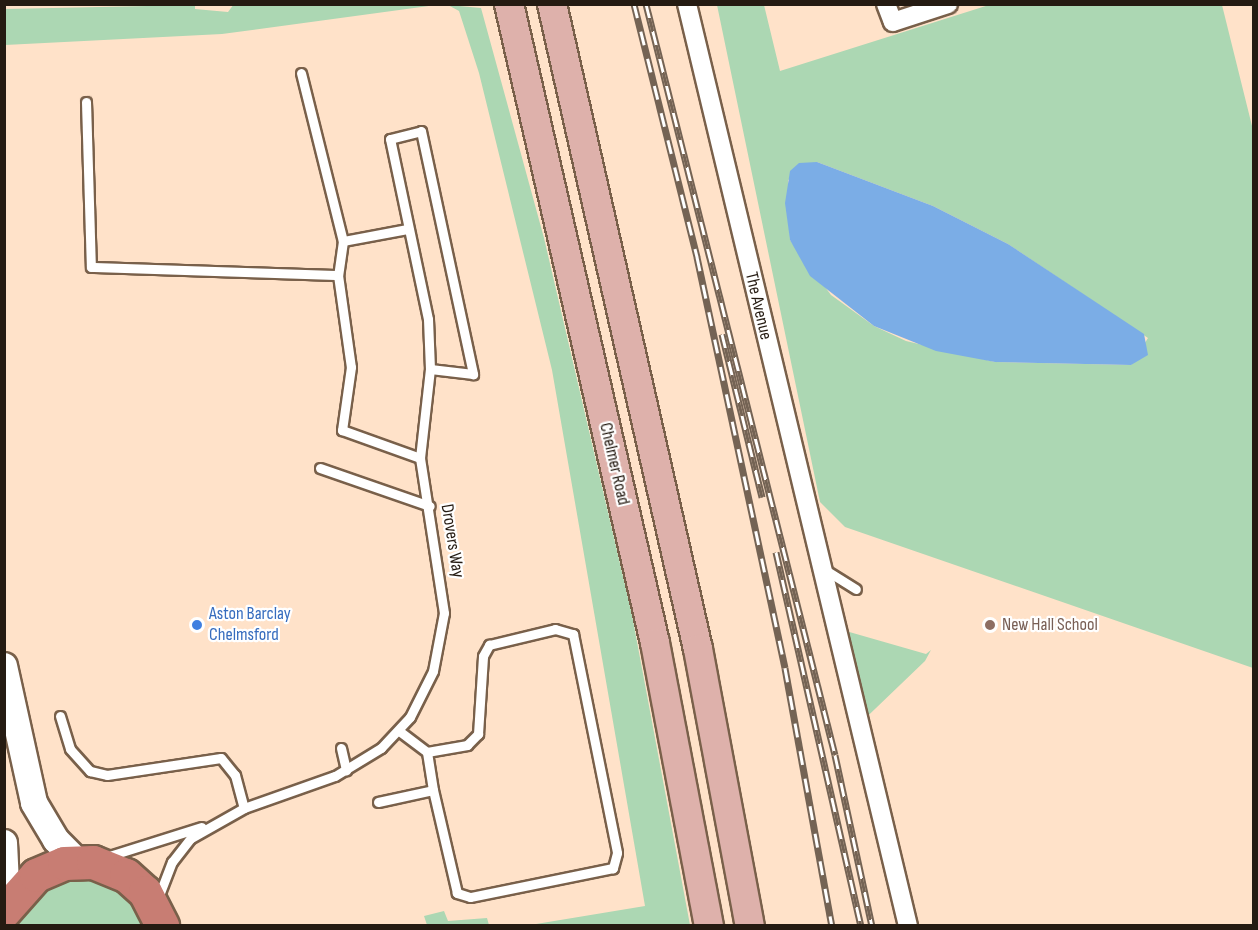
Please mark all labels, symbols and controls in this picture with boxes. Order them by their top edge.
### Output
street label: The Avenue [740,270,776,342]
street label: Chelmer Road [594,421,634,507]
street label: Drovers Way [436,503,468,579]
place label: Aston Barclay Chelmsford [209,604,291,646]
place label: New Hall School [1002,614,1098,636]
marker: Aston Barclay Chelmsford [190,618,204,632]
marker: New Hall School [983,618,997,632]

